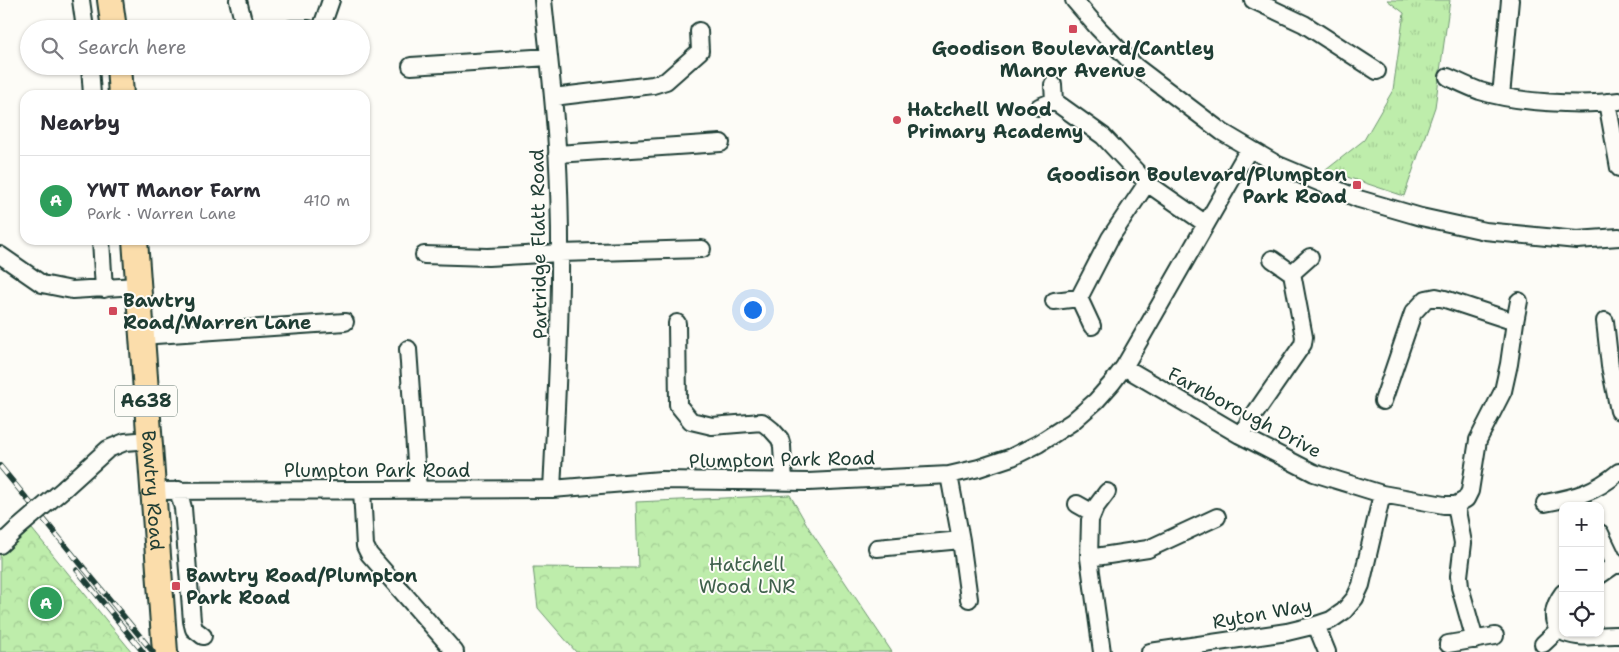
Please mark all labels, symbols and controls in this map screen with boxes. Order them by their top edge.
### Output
search box [20,20,370,75]
marker: Goodison Boulevard/Cantley Manor Avenue [1067,23,1079,35]
icon: search [38,34,66,62]
text: Search here [78,35,187,60]
place label: Goodison Boulevard/Cantley Manor Avenue [932,36,1214,83]
place label: Hatchell Wood Primary Academy [907,97,1083,144]
text: Nearby [40,109,120,137]
marker: Hatchell Wood Primary Academy [891,114,903,126]
street label: Partridge Flatt Road [524,149,553,339]
place label: Goodison Boulevard/Plumpton Park Road [1047,162,1347,209]
text: YWT Manor Farm [87,178,261,203]
marker: Goodison Boulevard/Plumpton Park Road [1351,179,1363,191]
text: A [50,190,62,211]
text: 410 m [303,190,350,211]
text: Park · Warren Lane [87,203,236,224]
place label: Bawtry Road/Warren Lane [123,288,311,335]
your location [740,297,766,323]
marker: Bawtry Road/Warren Lane [107,305,119,317]
street label: Farnborough Drive [1164,361,1326,464]
road number: A638 [115,386,177,416]
street label: Bawtry Road [136,429,170,551]
street label: Plumpton Park Road [689,445,875,474]
street label: Plumpton Park Road [284,458,470,483]
map controls [1559,502,1604,637]
button: + [1559,502,1604,547]
button: − [1559,547,1604,592]
park label: Hatchell Wood LNR [699,552,795,599]
place label: Bawtry Road/Plumpton Park Road [186,563,418,610]
marker: Bawtry Road/Plumpton Park Road [170,580,182,592]
pin: A [30,584,62,622]
street label: Ryton Way [1210,592,1314,635]
button: locate [1559,592,1604,637]

